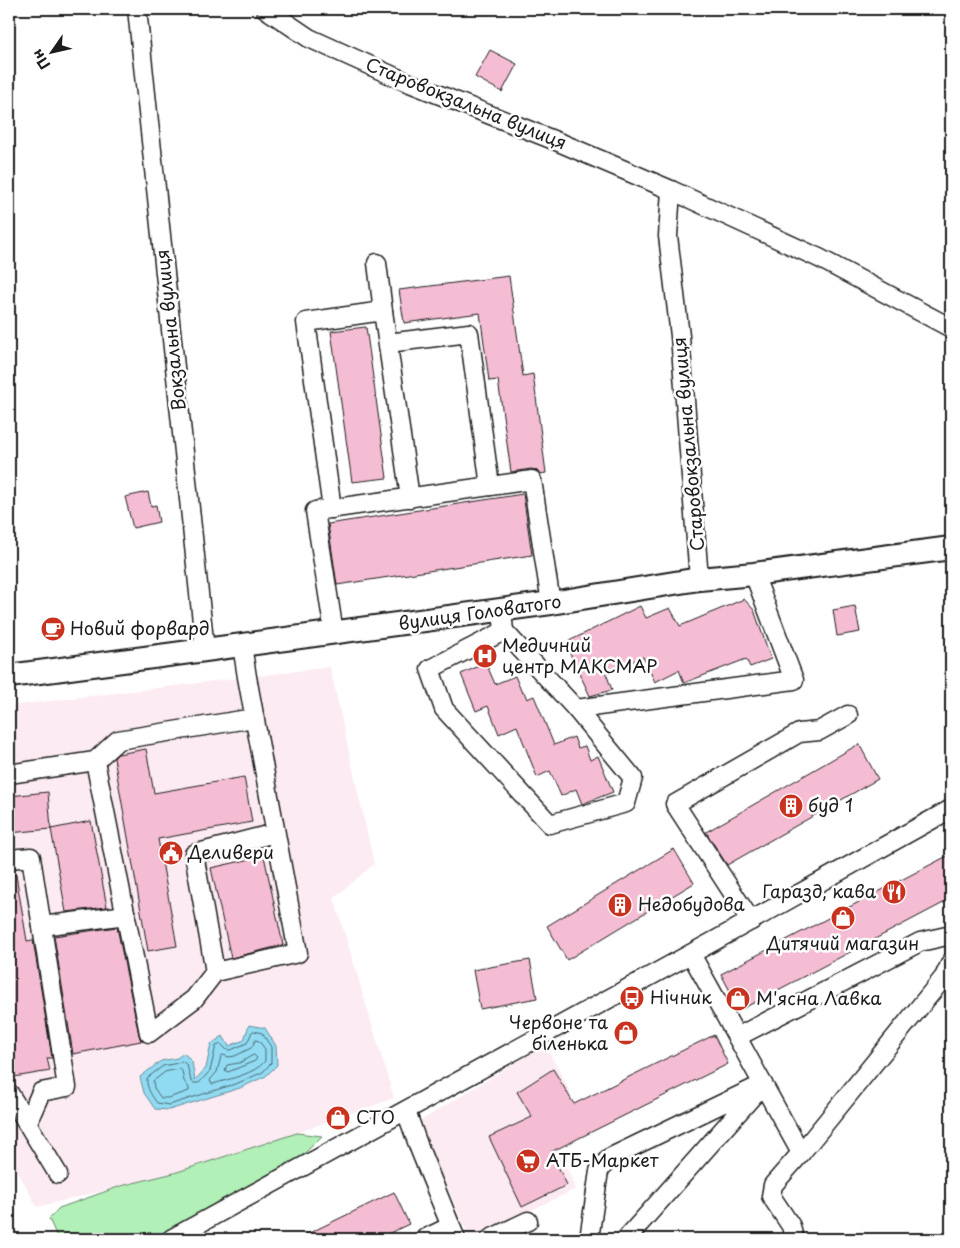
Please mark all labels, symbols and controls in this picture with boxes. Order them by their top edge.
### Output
north arrow [28,28,78,78]
text: Пн [26,45,55,74]
street label: Старовокзальна вулиця [362,50,571,155]
street label: Вокзальна вулиця [148,248,191,412]
street label: Старовокзальна вулиця [665,336,710,552]
street label: вулиця Головатого [397,587,563,636]
place label: Новий форвард [70,614,210,641]
cafe icon: Новий форвард [40,616,66,642]
place label: Медичний центр МАКСМАР [502,631,657,679]
hospital icon: Медичний центр МАКСМАР [472,643,498,669]
place label: буд 1 [808,791,853,818]
building icon: буд 1 [778,793,804,819]
place label: Деливери [187,838,274,865]
public building icon: Деливери [158,840,184,866]
place label: Гаразд, кава [762,877,877,904]
restaurant icon: Гаразд, кава [881,879,907,905]
place label: Недобудова [638,890,746,917]
building icon: Недобудова [607,892,633,918]
shop icon: Дитячий магазин [830,905,856,931]
place label: Дитячий магазин [766,929,919,956]
place label: Нічник [650,983,712,1010]
place label: М'ясна Лавка [756,984,882,1011]
bus stop icon: Нічник [619,985,645,1011]
shop icon: М'ясна Лавка [725,986,751,1012]
place label: Червоне та біленька [509,1008,609,1056]
shop icon: Червоне та біленька [613,1020,639,1046]
place label: СТО [356,1103,395,1130]
shop icon: СТО [325,1105,351,1131]
place label: АТБ-Маркет [546,1146,659,1173]
supermarket icon: АТБ-Маркет [515,1148,541,1174]

